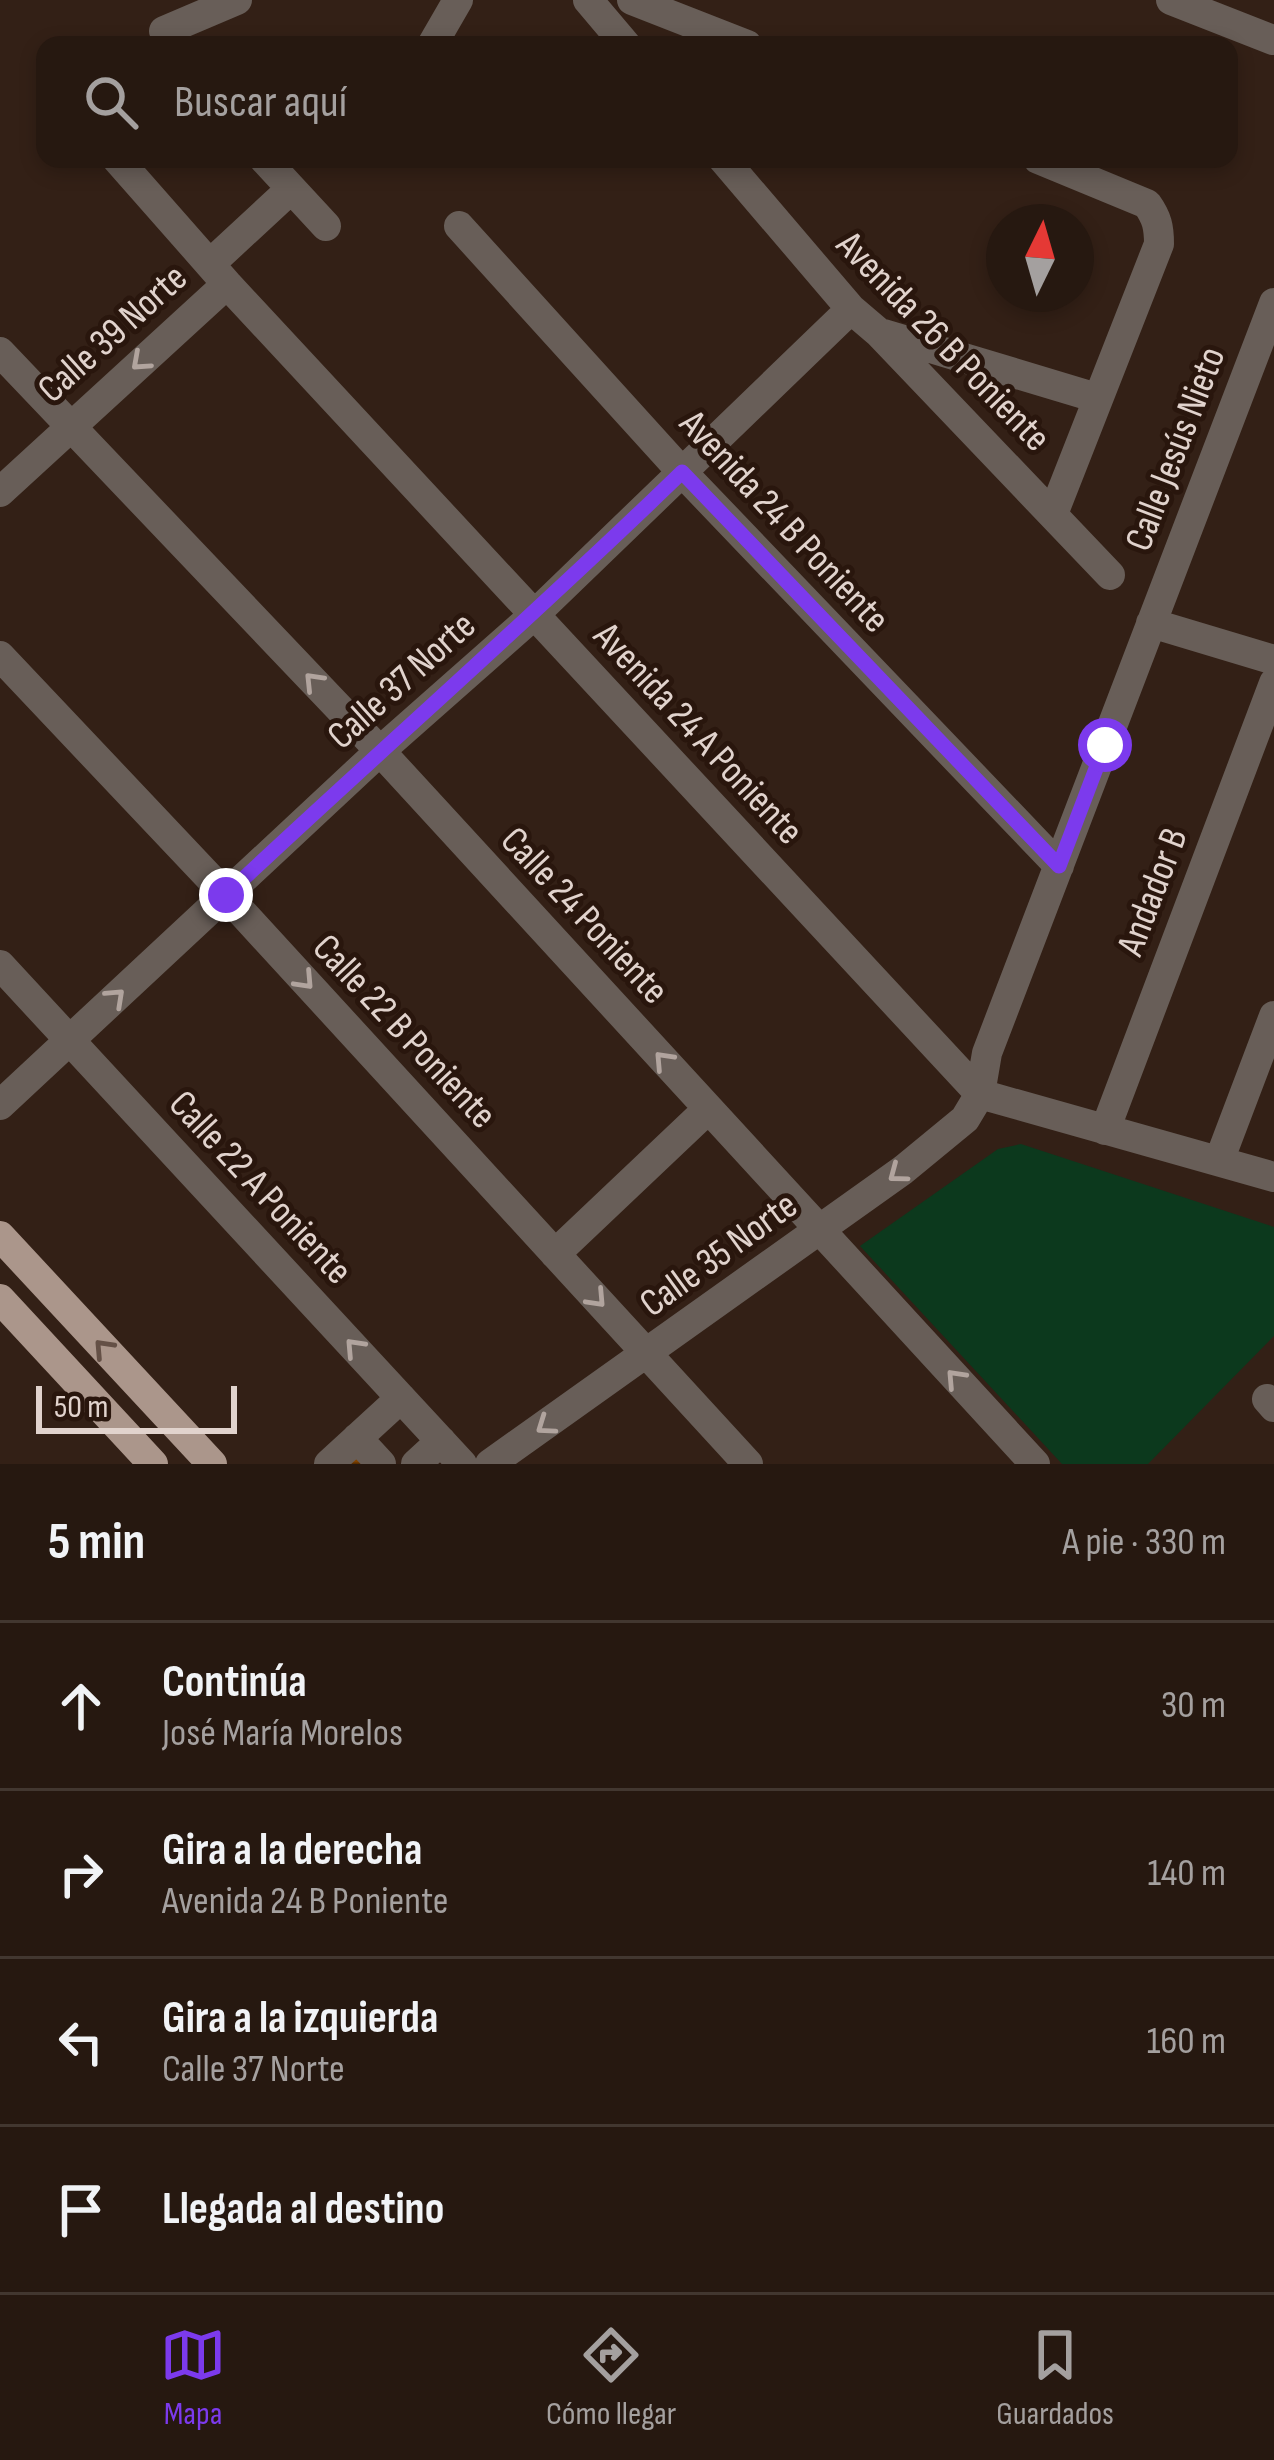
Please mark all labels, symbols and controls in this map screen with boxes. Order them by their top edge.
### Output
search box [36,36,1238,168]
icon: search [78,69,144,135]
text: Buscar aquí [174,75,347,130]
north arrow [986,204,1094,312]
street label: Avenida 26 B Poniente [826,222,1060,462]
street label: Calle 39 Norte [29,255,197,413]
street label: Calle Jesús Nieto [1116,341,1236,557]
one-way arrow [132,348,153,369]
street label: Avenida 24 B Poniente [668,400,899,643]
street label: Calle 37 Norte [318,602,486,760]
street label: Avenida 24 A Poniente [583,613,813,855]
one-way arrow [305,673,327,695]
route start [1078,718,1132,772]
street label: Calle 24 Poniente [490,818,678,1014]
street label: Andador B [1107,822,1199,963]
route end [199,868,253,922]
street label: Calle 22 B Poniente [302,925,506,1139]
one-way arrow [291,968,312,989]
one-way arrow [103,990,124,1011]
one-way arrow [656,1053,677,1074]
street label: Calle 22 A Poniente [158,1081,362,1295]
one-way arrow [889,1160,910,1182]
street label: Calle 35 Norte [631,1182,807,1328]
one-way arrow [583,1286,604,1307]
one-way arrow [96,1340,118,1361]
one-way arrow [347,1340,368,1361]
one-way arrow [947,1370,969,1392]
scale bar [36,1380,237,1433]
text: 50 m [54,1387,108,1427]
one-way arrow [537,1412,559,1434]
text: 5 min [48,1512,145,1573]
text: A pie · 330 m [1063,1519,1226,1566]
text: Continúa [162,1655,307,1710]
icon: ahead [48,1673,114,1739]
text: 30 m [1161,1682,1226,1729]
text: José María Morelos [162,1710,403,1757]
text: Gira a la derecha [162,1823,422,1878]
icon: right [48,1841,114,1907]
text: 140 m [1147,1850,1226,1897]
text: Avenida 24 B Poniente [162,1878,449,1925]
text: Gira a la izquierda [162,1991,438,2046]
icon: left [48,2009,114,2075]
text: 160 m [1147,2018,1226,2065]
text: Calle 37 Norte [162,2046,345,2093]
icon: arrive [48,2177,114,2243]
text: Llegada al destino [162,2182,444,2237]
tab: Mapa [160,2322,226,2434]
tab: Cómo llegar [546,2322,676,2434]
tab: Guardados [996,2322,1114,2434]

